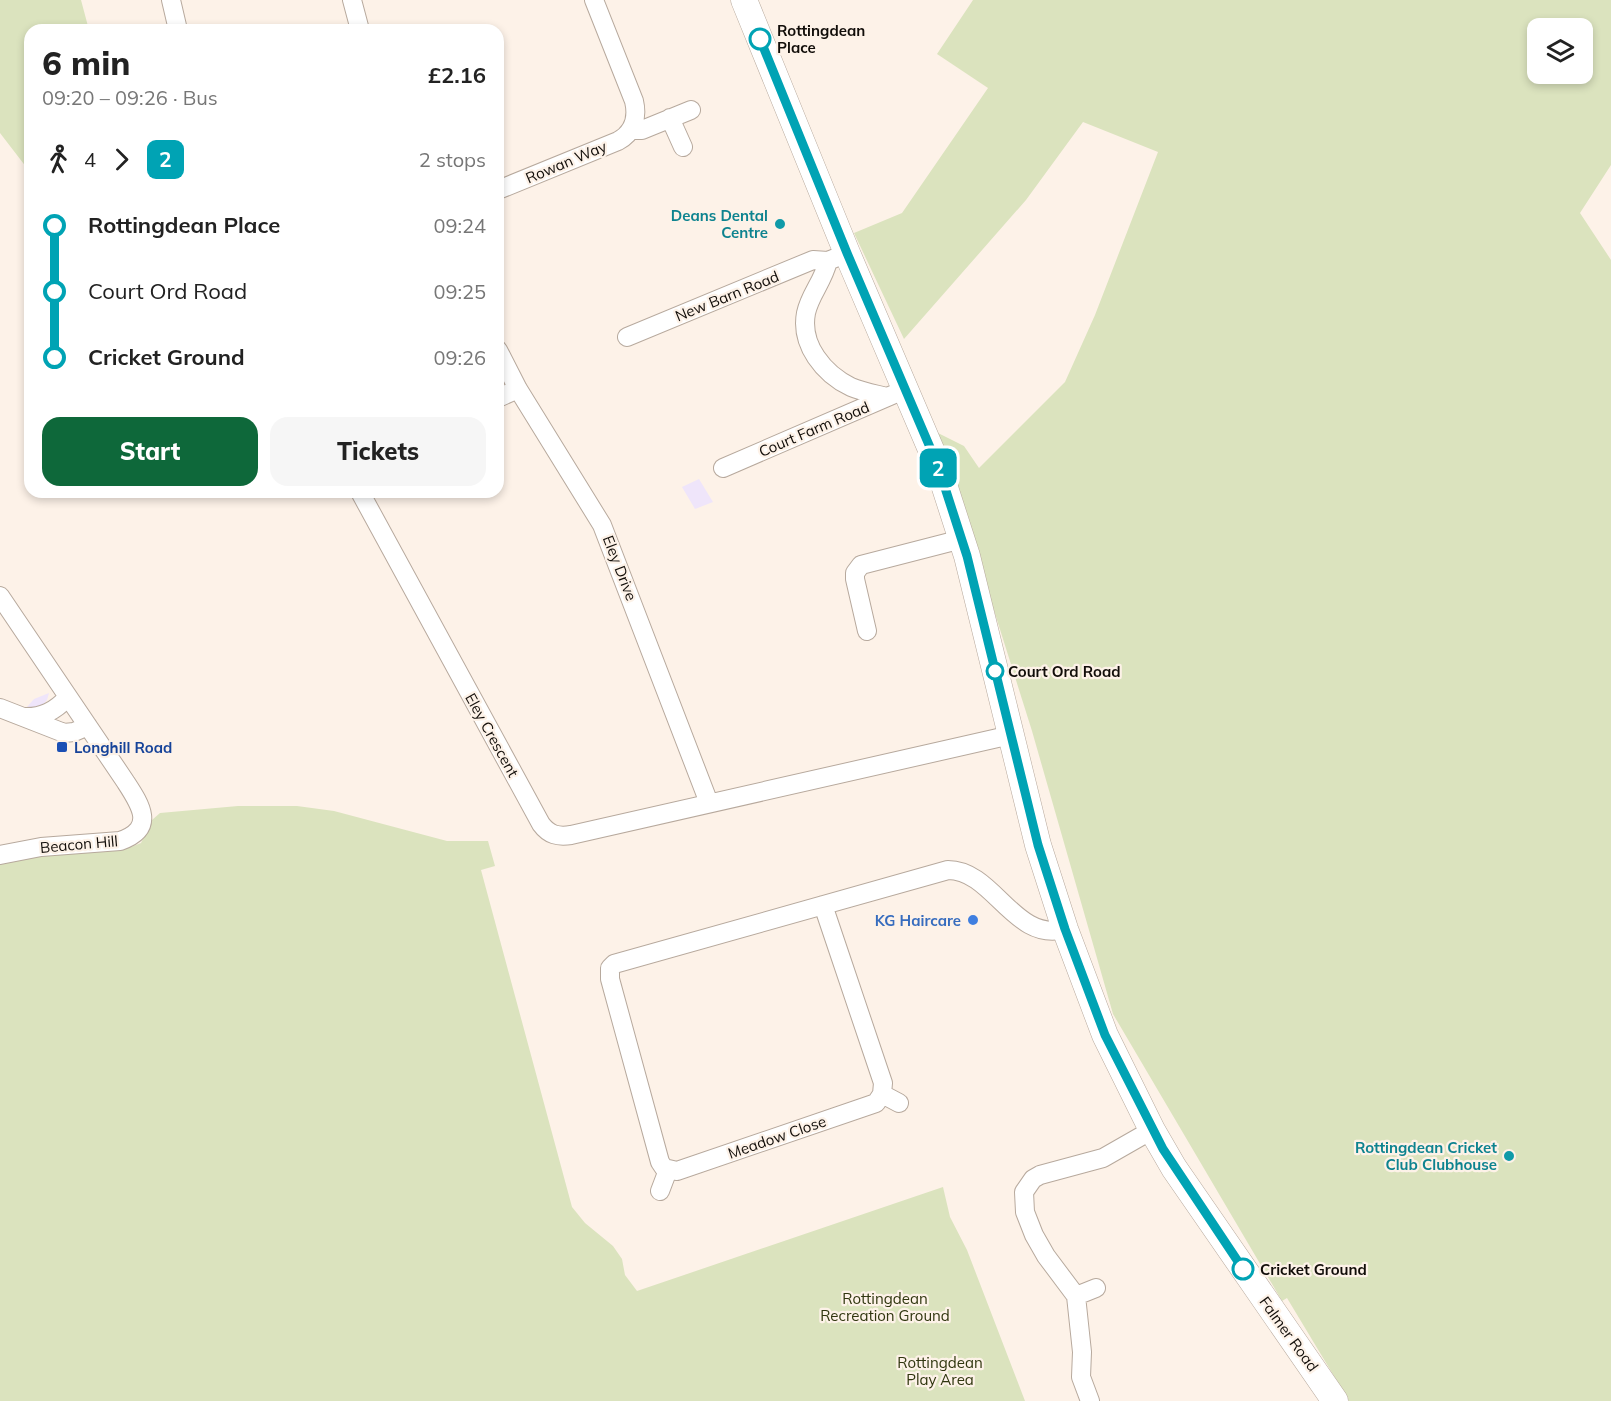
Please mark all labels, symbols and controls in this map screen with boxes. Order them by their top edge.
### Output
map controls [1527,18,1593,84]
button: layers [1527,18,1593,84]
place label: Rottingdean Place [777,21,865,57]
marker: Rottingdean Place [749,28,771,50]
text: 6 min [42,42,130,83]
text: £2.16 [428,61,486,89]
text: 09:20 – 09:26 · Bus [42,85,218,110]
street label: Rowan Way [523,136,609,188]
icon: walk [42,143,75,176]
icon: forward [105,143,138,176]
text: 2 [159,146,172,172]
text: 4 [84,147,96,172]
text: 2 stops [419,147,486,172]
place label: Deans Dental Centre [671,206,768,242]
text: Rottingdean Place [88,211,280,239]
text: 09:24 [433,213,486,238]
marker: Deans Dental Centre [773,217,787,231]
street label: New Barn Road [672,267,782,325]
text: Court Ord Road [88,277,247,305]
text: 09:25 [433,279,486,304]
text: Cricket Ground [88,343,245,371]
text: 09:26 [433,345,486,370]
street label: Court Farm Road [756,397,872,461]
button: Start [42,417,258,486]
button: Tickets [270,417,486,486]
line badge: 2 [918,448,958,488]
text: 2 [932,455,944,481]
street label: Eley Drive [599,533,641,603]
marker: Court Ord Road [986,662,1004,680]
place label: Court Ord Road [1008,662,1121,681]
street label: Eley Crescent [461,690,523,780]
place label: Longhill Road [74,738,172,757]
marker: Longhill Road [55,740,69,754]
street label: Beacon Hill [39,831,119,857]
place label: KG Haircare [875,911,961,930]
marker: KG Haircare [966,913,980,927]
street label: Meadow Close [725,1111,829,1163]
place label: Rottingdean Cricket Club Clubhouse [1355,1138,1497,1174]
marker: Rottingdean Cricket Club Clubhouse [1502,1149,1516,1163]
marker: Cricket Ground [1232,1258,1254,1280]
place label: Cricket Ground [1260,1260,1367,1279]
park label: Rottingdean Recreation Ground [820,1289,950,1325]
street label: Falmer Road [1255,1293,1323,1375]
park label: Rottingdean Play Area [897,1353,983,1389]

